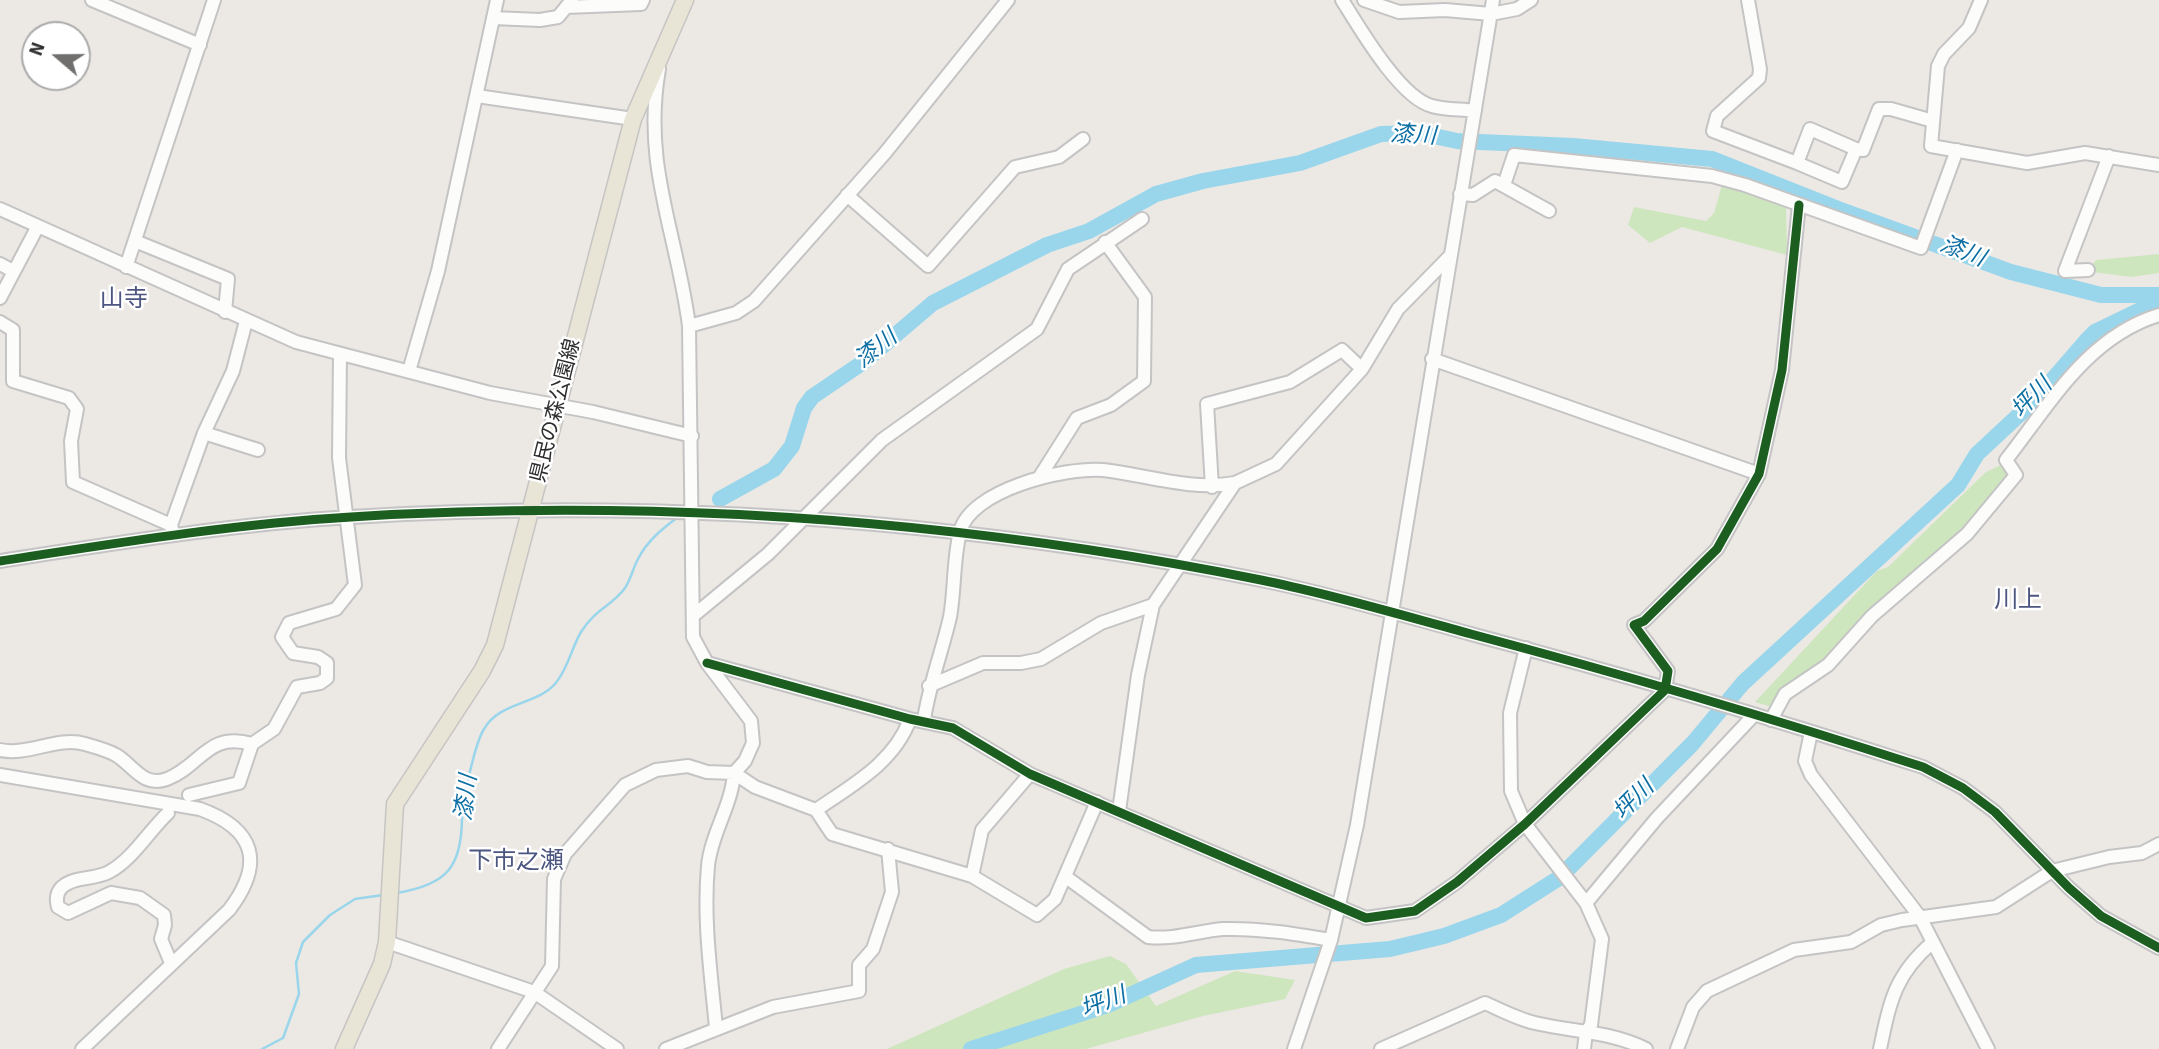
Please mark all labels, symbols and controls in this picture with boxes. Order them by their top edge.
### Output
north arrow [21,21,91,91]
text: N [23,39,53,60]
water label: 漆川 [1389,122,1437,152]
water label: 漆川 [1936,232,1988,274]
district label: 山寺 [100,287,148,315]
water label: 漆川 [850,325,904,375]
street label: 県民の森公園線 [527,337,587,485]
water label: 坪川 [2007,373,2059,425]
district label: 川上 [1994,588,2042,616]
water label: 漆川 [451,773,485,823]
water label: 坪川 [1609,775,1661,827]
district label: 下市之瀬 [468,849,564,877]
water label: 坪川 [1078,983,1130,1025]

